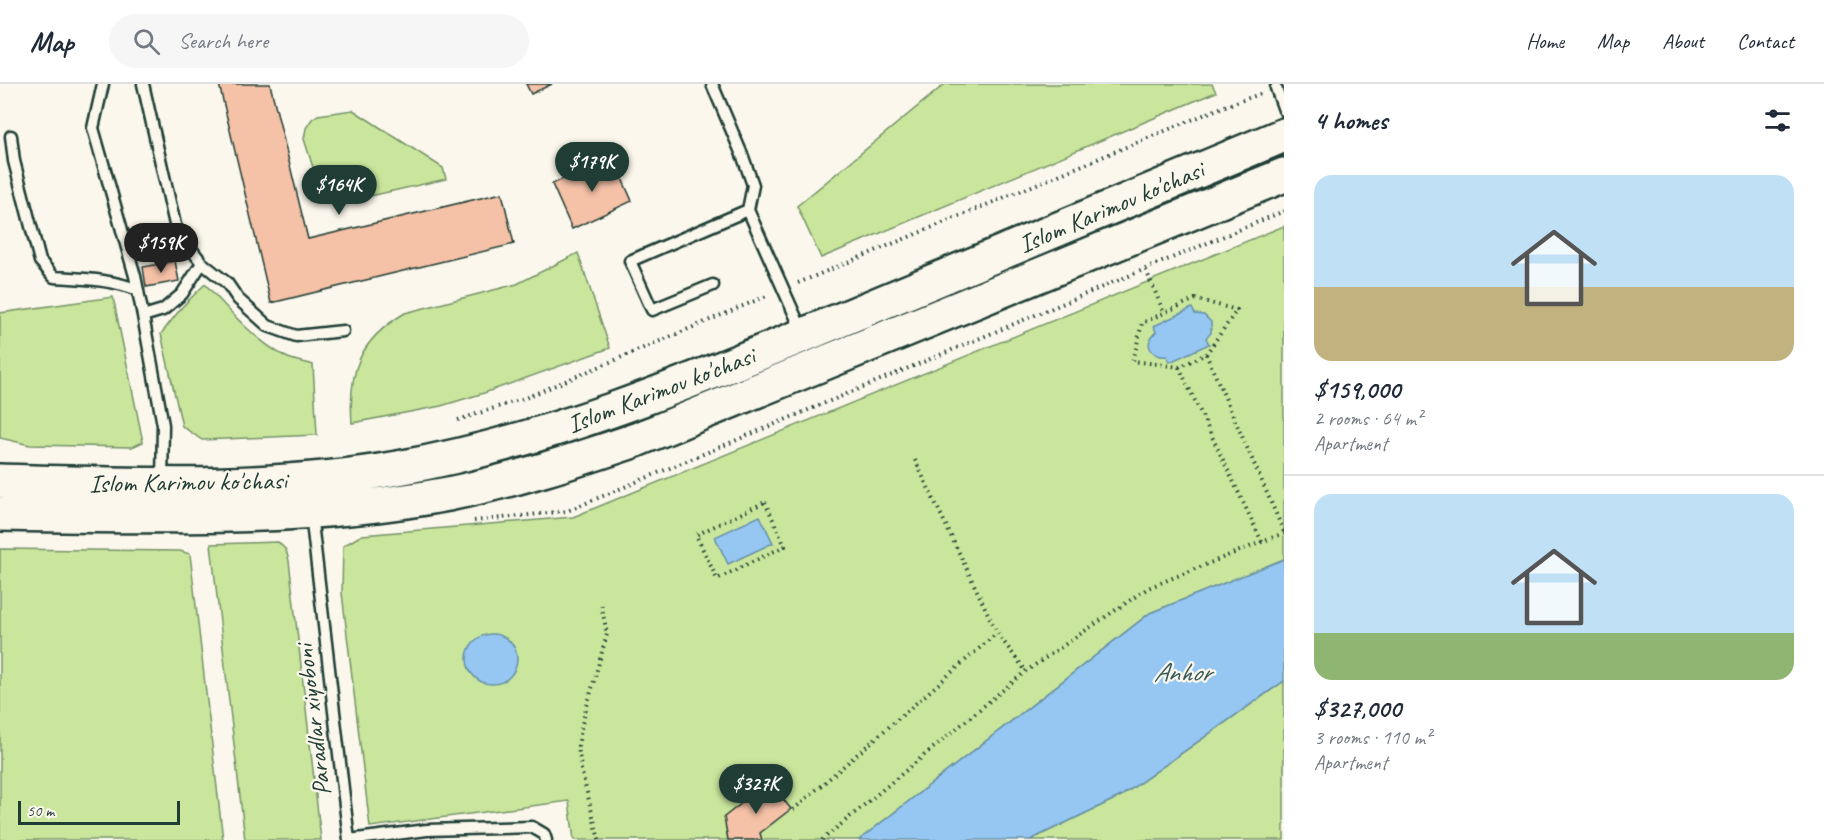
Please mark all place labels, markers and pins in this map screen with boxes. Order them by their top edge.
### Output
pin: $179K [550,142,634,193]
pin: $164K [297,165,381,216]
pin: $159K [119,223,203,274]
pin: $327K [714,764,798,815]

